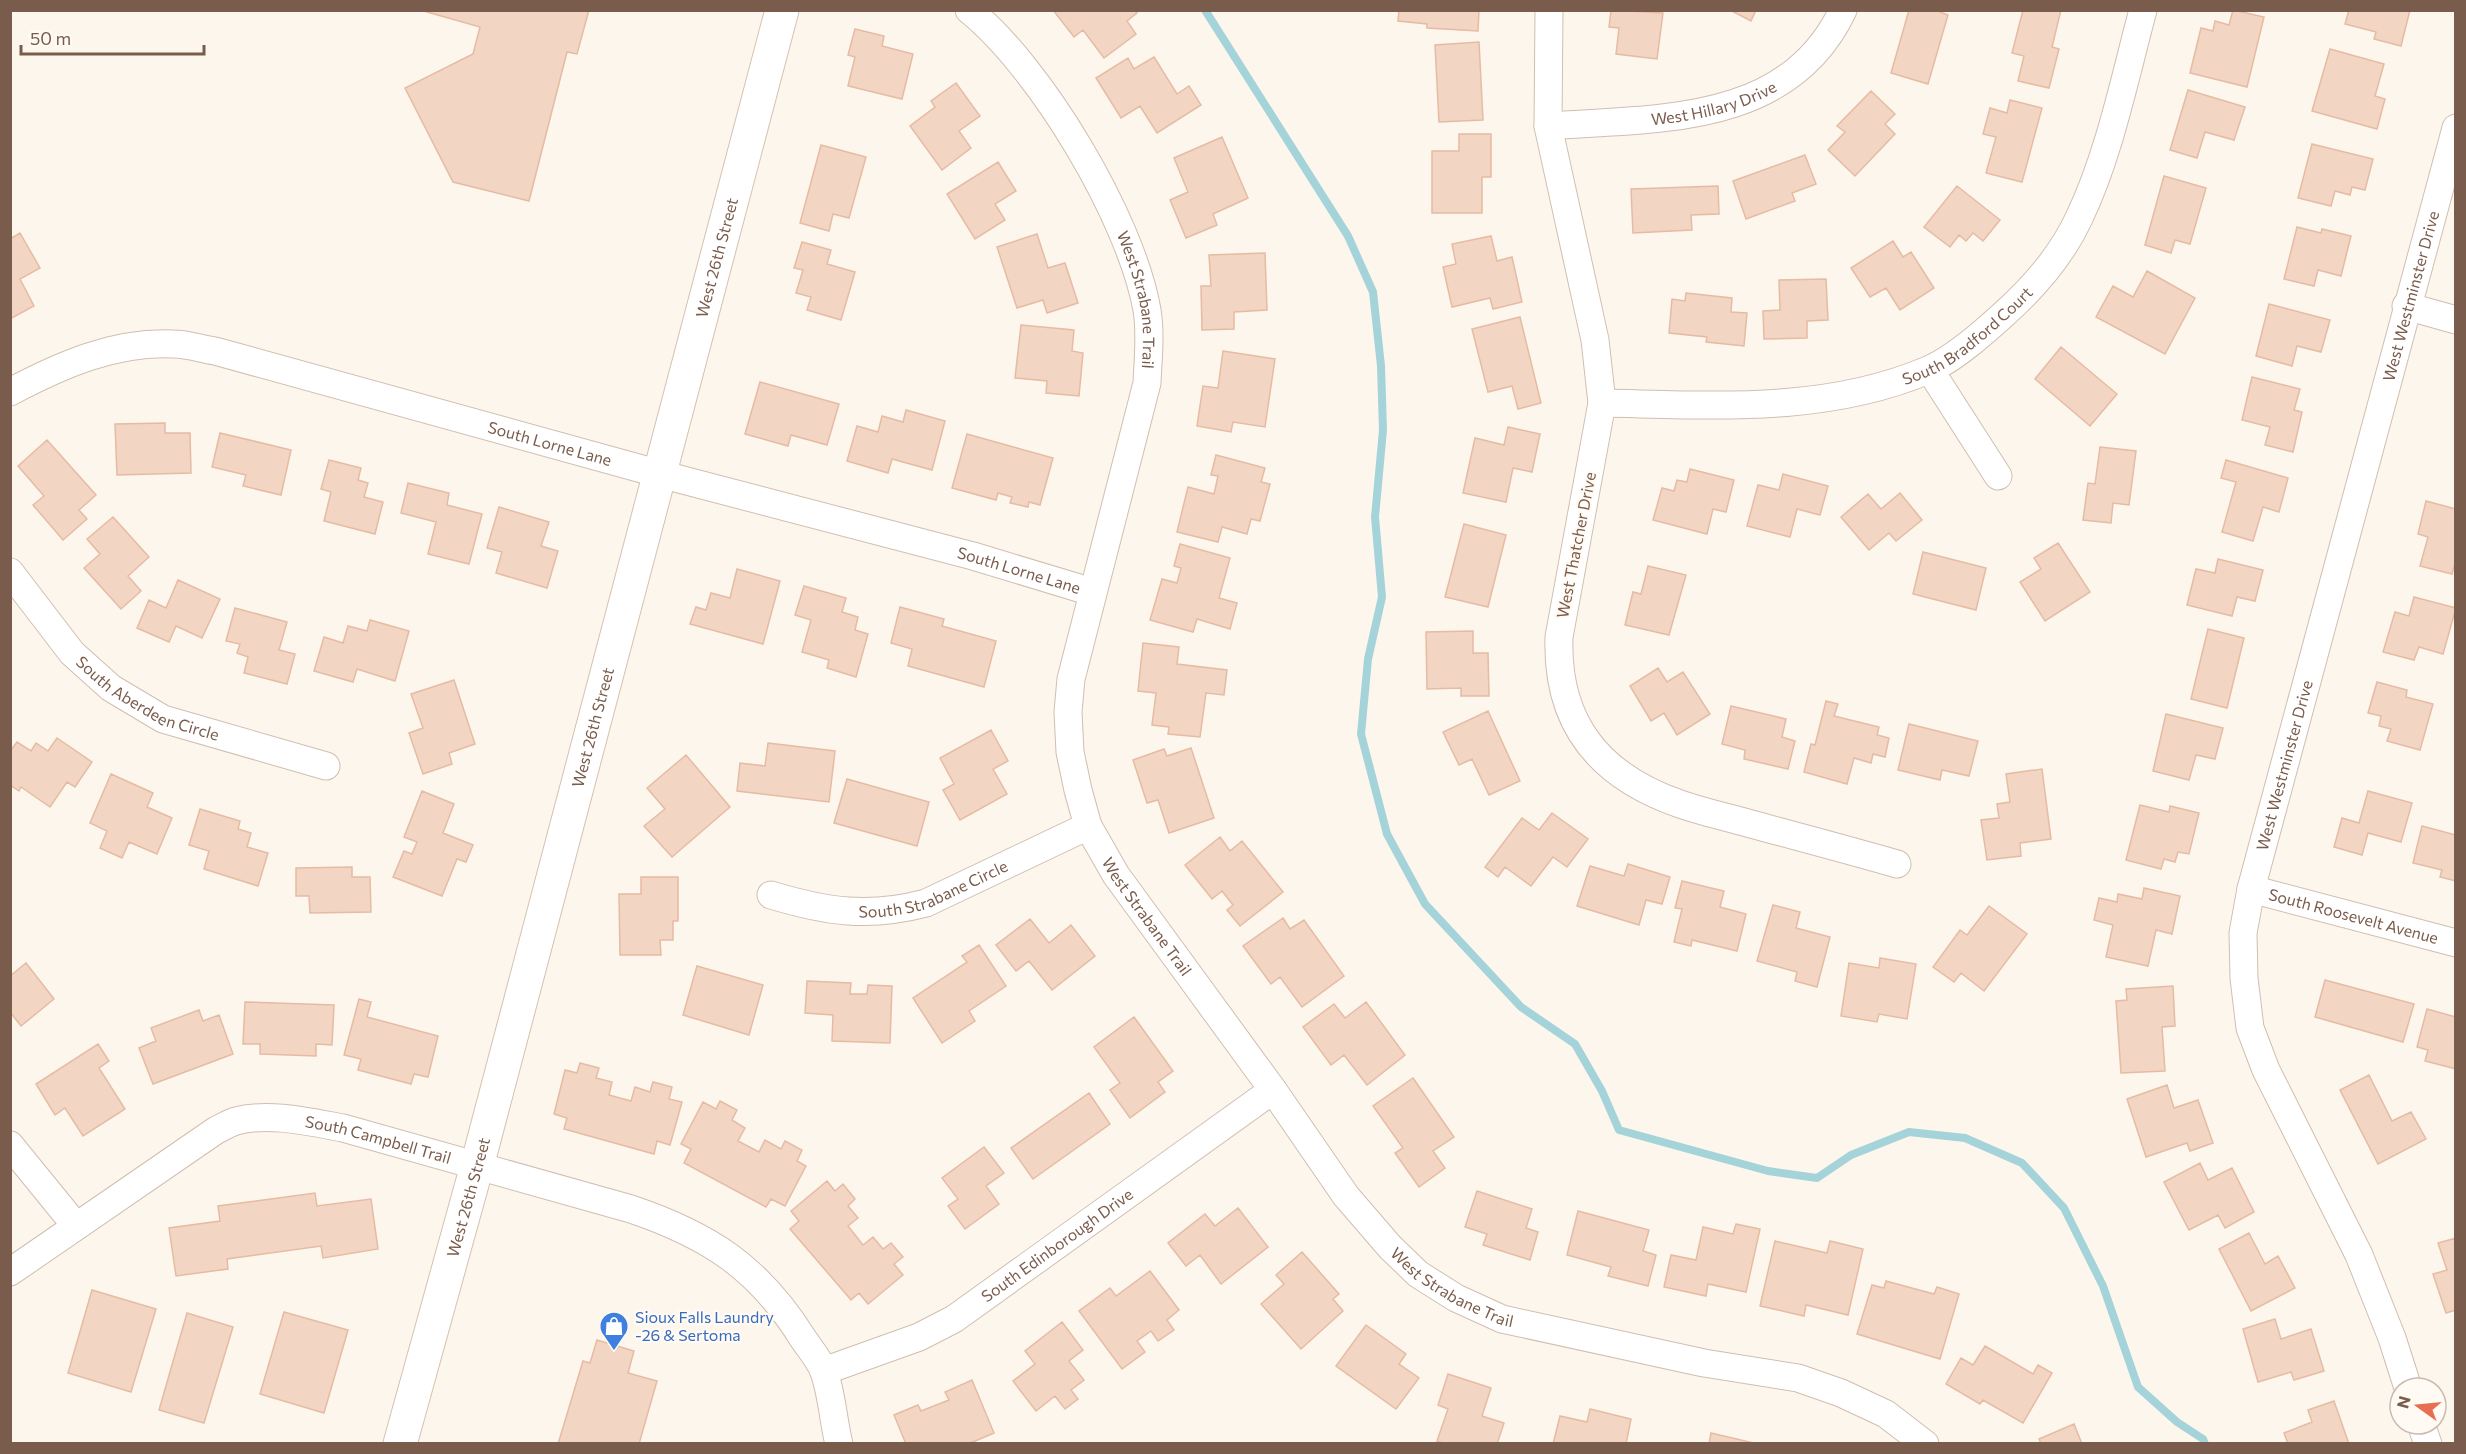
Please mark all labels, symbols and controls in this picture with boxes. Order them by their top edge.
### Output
scale bar [21,18,204,56]
text: 50 m [30,27,71,49]
street label: West Hillary Drive [1650,76,1779,128]
street label: West 26th Street [691,195,741,319]
street label: West Westminster Drive [2378,209,2442,383]
street label: West Strabane Trail [1114,228,1159,369]
street label: South Bradford Court [1899,282,2036,388]
street label: South Lorne Lane [486,417,614,469]
street label: West Thatcher Drive [1552,470,1599,620]
street label: South Lorne Lane [955,542,1083,597]
street label: South Aberdeen Circle [73,652,221,744]
street label: West 26th Street [567,665,617,789]
street label: West Westminster Drive [2252,678,2316,852]
street label: West Strabane Trail [1099,854,1196,979]
street label: South Strabane Circle [858,856,1010,921]
street label: South Roosevelt Avenue [2267,884,2441,947]
street label: South Campbell Trail [304,1111,453,1167]
street label: West 26th Street [442,1135,493,1259]
street label: South Edinborough Drive [977,1184,1136,1305]
street label: West Strabane Trail [1387,1243,1515,1330]
place label: Sioux Falls Laundry -26 & Sertoma [635,1307,774,1344]
shop icon: Sioux Falls Laundry -26 & Sertoma [598,1310,630,1352]
north arrow [2388,1376,2448,1436]
text: N [2392,1394,2414,1410]

